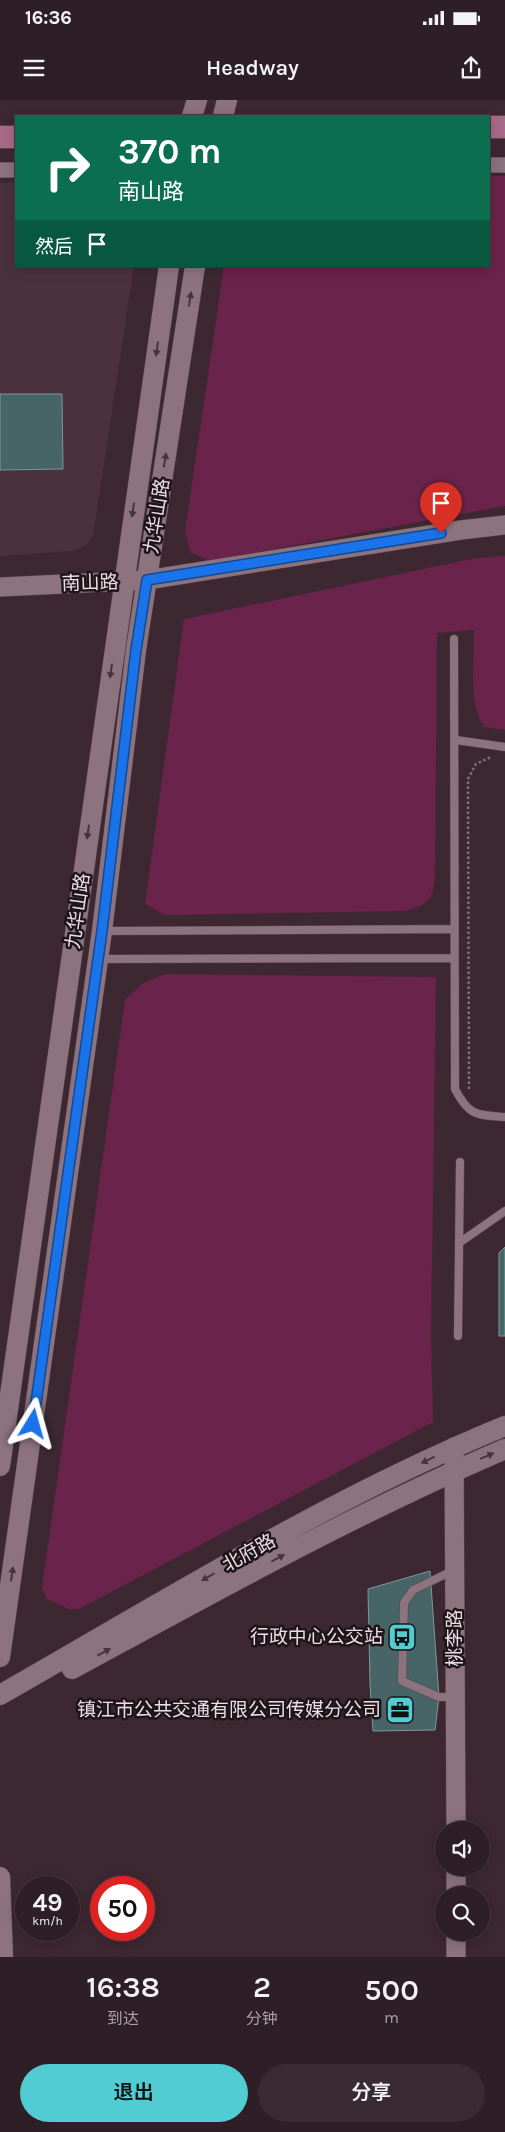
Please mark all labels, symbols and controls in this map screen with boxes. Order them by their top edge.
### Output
text: 16:36 [25,7,72,29]
icon: menu [20,54,48,82]
icon: share [457,54,485,82]
text: Headway [206,55,299,81]
text: 370 m [118,131,221,172]
icon: right [35,135,100,200]
text: 南山路 [118,179,184,205]
icon: arrive [83,230,111,258]
text: 然后 [35,236,73,258]
one-way arrow [186,291,194,307]
one-way arrow [152,341,160,357]
one-way arrow [162,451,170,467]
street label: 九华山路 [140,477,174,555]
pin [420,482,462,533]
icon: arrive [427,489,455,517]
one-way arrow [129,502,137,518]
street label: 南山路 [61,571,119,595]
one-way arrow [107,663,115,679]
one-way arrow [84,824,92,840]
street label: 九华山路 [62,872,94,950]
position arrow [6,1397,58,1449]
one-way arrow [480,1452,494,1460]
one-way arrow [421,1456,435,1464]
street label: 北府路 [219,1530,279,1576]
one-way arrow [271,1553,285,1562]
one-way arrow [8,1566,16,1582]
one-way arrow [200,1573,215,1581]
street label: 桃李路 [444,1609,466,1667]
bus stop icon: 行政中心公交站 [387,1622,417,1652]
place label: 行政中心公交站 [250,1626,383,1648]
one-way arrow [97,1648,112,1656]
office icon: 镇江市公共交通有限公司传媒分公司 [385,1695,415,1725]
place label: 镇江市公共交通有限公司传媒分公司 [77,1699,381,1721]
map controls [435,1821,490,1941]
button: sound [435,1821,490,1876]
speed limit sign: 50 [90,1876,155,1941]
button: search [435,1886,490,1941]
text: 49 [32,1888,63,1917]
text: km/h [32,1914,63,1928]
text: 16:38 [86,1969,160,2005]
text: 2 [253,1969,271,2005]
text: 500 [364,1972,419,2008]
text: m [384,2008,399,2027]
text: 到达 [107,2009,139,2028]
text: 分钟 [246,2009,278,2028]
button: 退出 [20,2064,248,2122]
button: 分享 [258,2064,485,2122]

